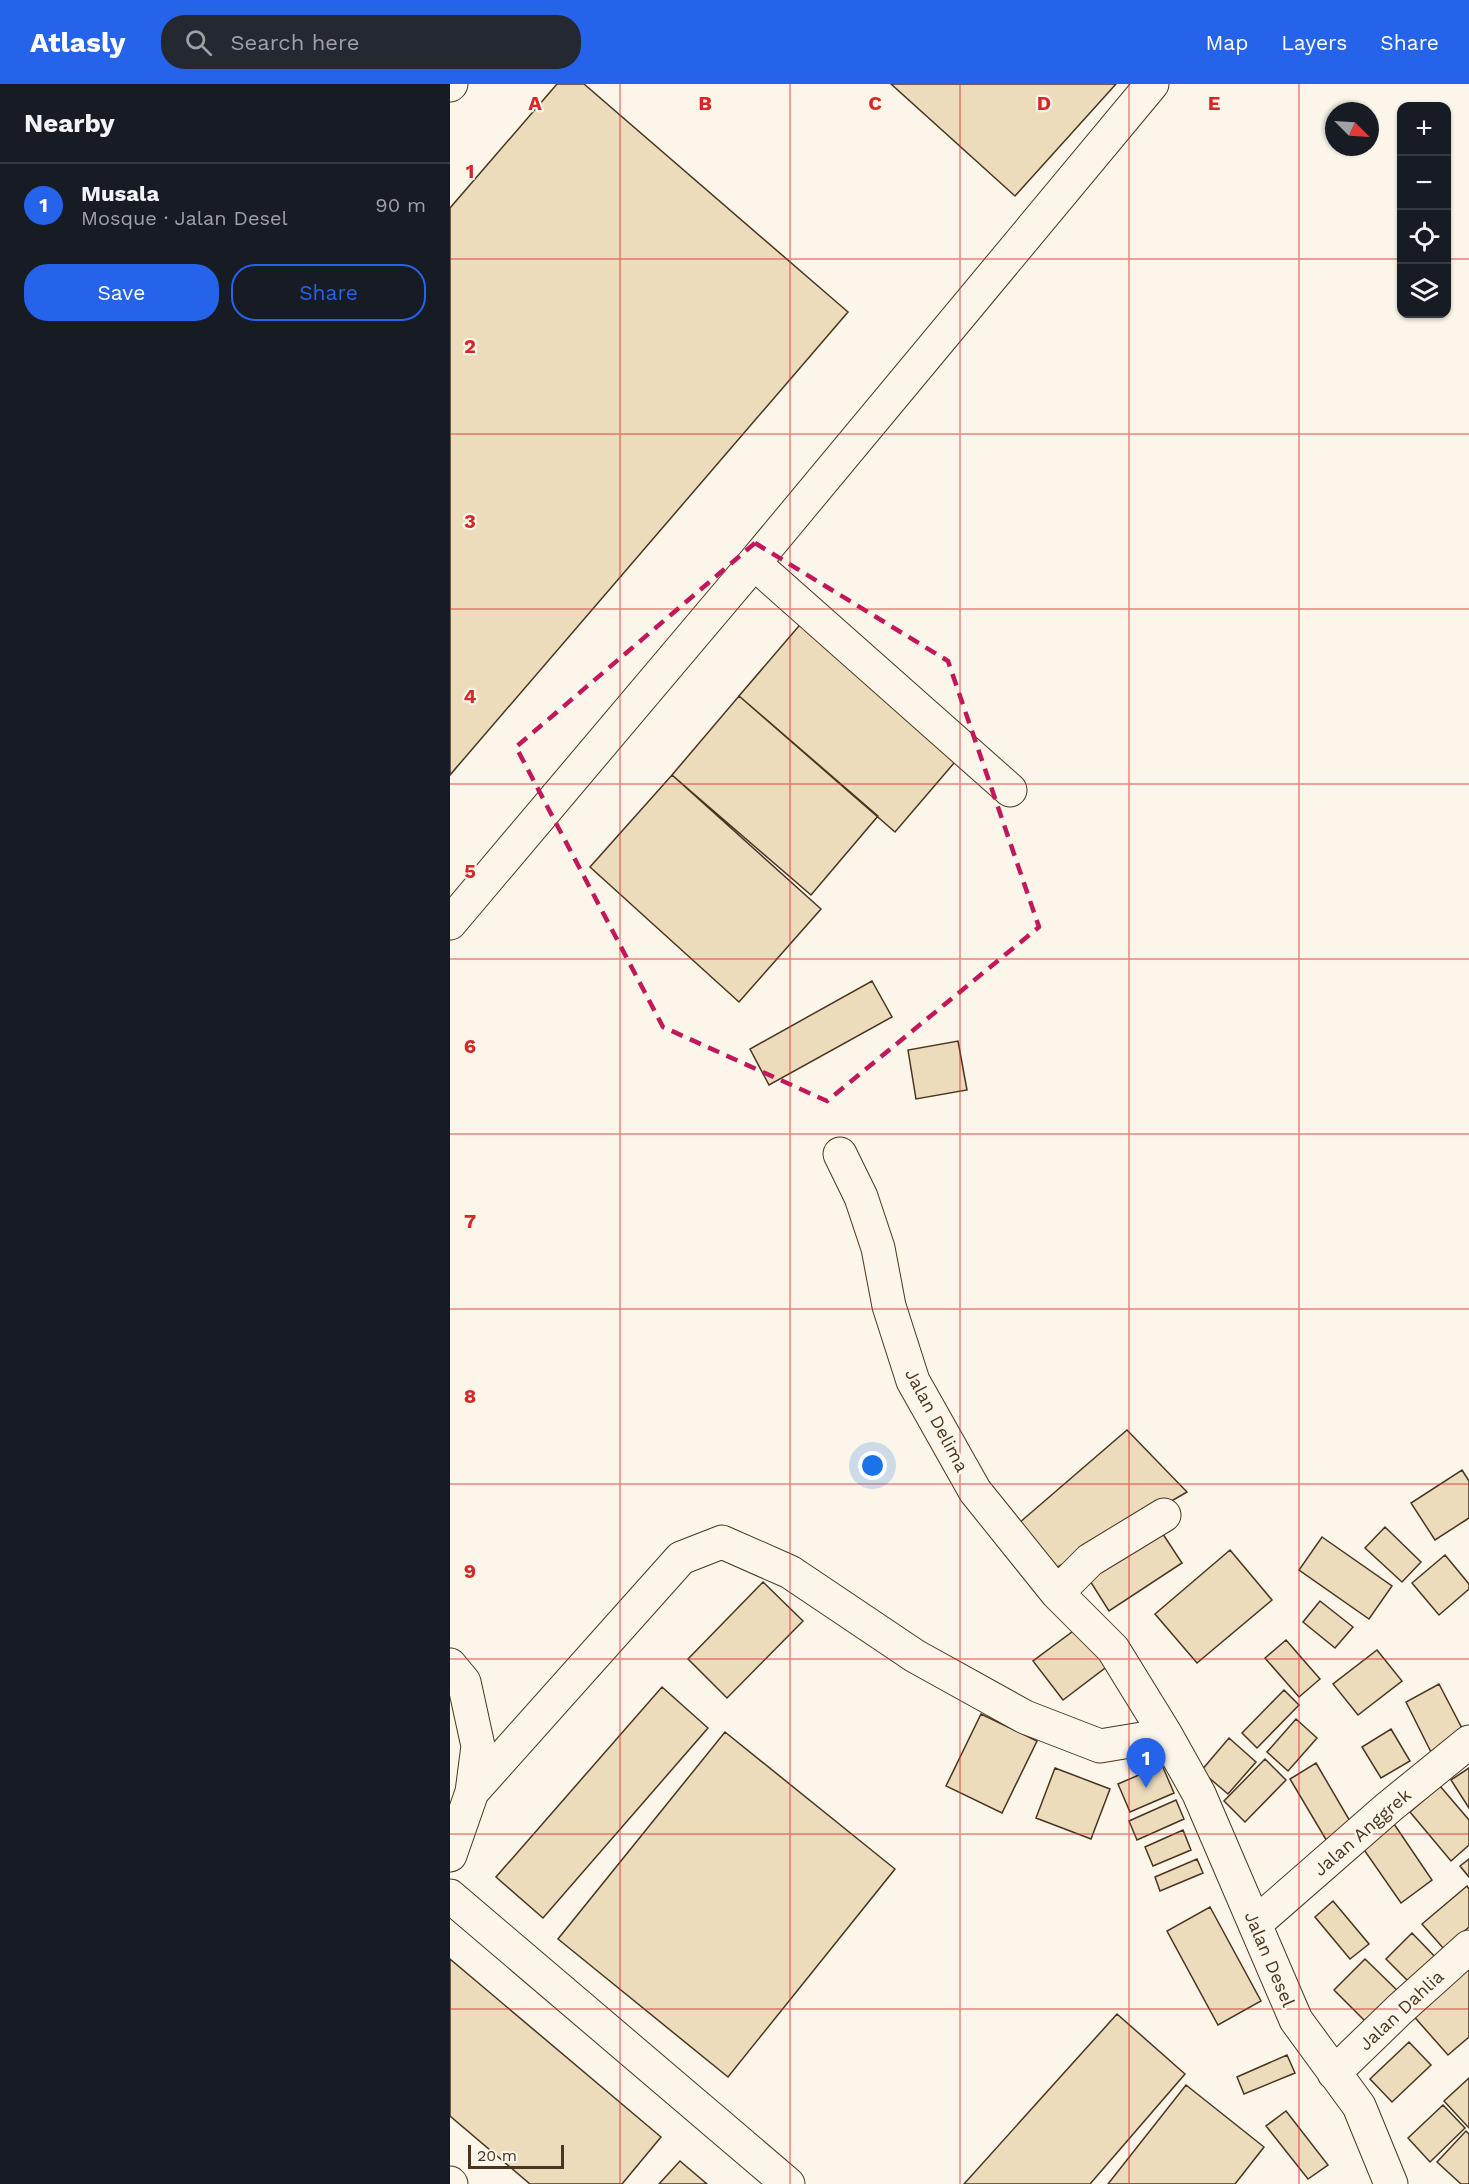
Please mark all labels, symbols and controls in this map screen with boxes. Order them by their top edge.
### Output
search box [161,15,581,69]
text: Atlasly [30,26,125,59]
icon: search [182,26,215,59]
text: Search here [230,30,359,55]
text: Map [1205,30,1248,55]
text: Layers [1281,30,1347,55]
text: Share [1380,30,1439,55]
text: A [528,91,542,115]
text: B [698,91,712,115]
text: C [868,91,882,115]
text: D [1037,91,1051,115]
text: E [1208,91,1220,115]
north arrow [1325,102,1379,156]
map controls [1397,102,1451,318]
button: + [1397,102,1451,156]
text: Nearby [24,108,115,138]
button: − [1397,156,1451,210]
text: 1 [466,159,474,183]
text: Musala [81,181,159,206]
text: 1 [39,193,48,217]
text: 90 m [375,193,426,217]
text: Mosque · Jalan Desel [81,206,288,230]
button: locate [1397,210,1451,264]
button: Save [24,264,219,321]
button: Share [231,264,426,321]
button: layers [1397,264,1451,318]
text: 2 [464,334,476,358]
text: 3 [464,509,476,533]
text: 4 [464,684,477,708]
text: 5 [464,859,476,883]
text: 6 [464,1034,476,1058]
text: 7 [464,1209,476,1233]
street label: Jalan Delima [901,1365,973,1475]
text: 8 [464,1384,476,1408]
your location [858,1451,887,1480]
text: 9 [464,1559,476,1583]
pin: 1 [1126,1738,1166,1788]
street label: Jalan Anggrek [1309,1784,1415,1880]
street label: Jalan Desel [1240,1908,1300,2010]
street label: Jalan Dahlia [1354,1966,1448,2054]
scale bar [468,2142,564,2170]
text: 20 m [477,2146,517,2165]

